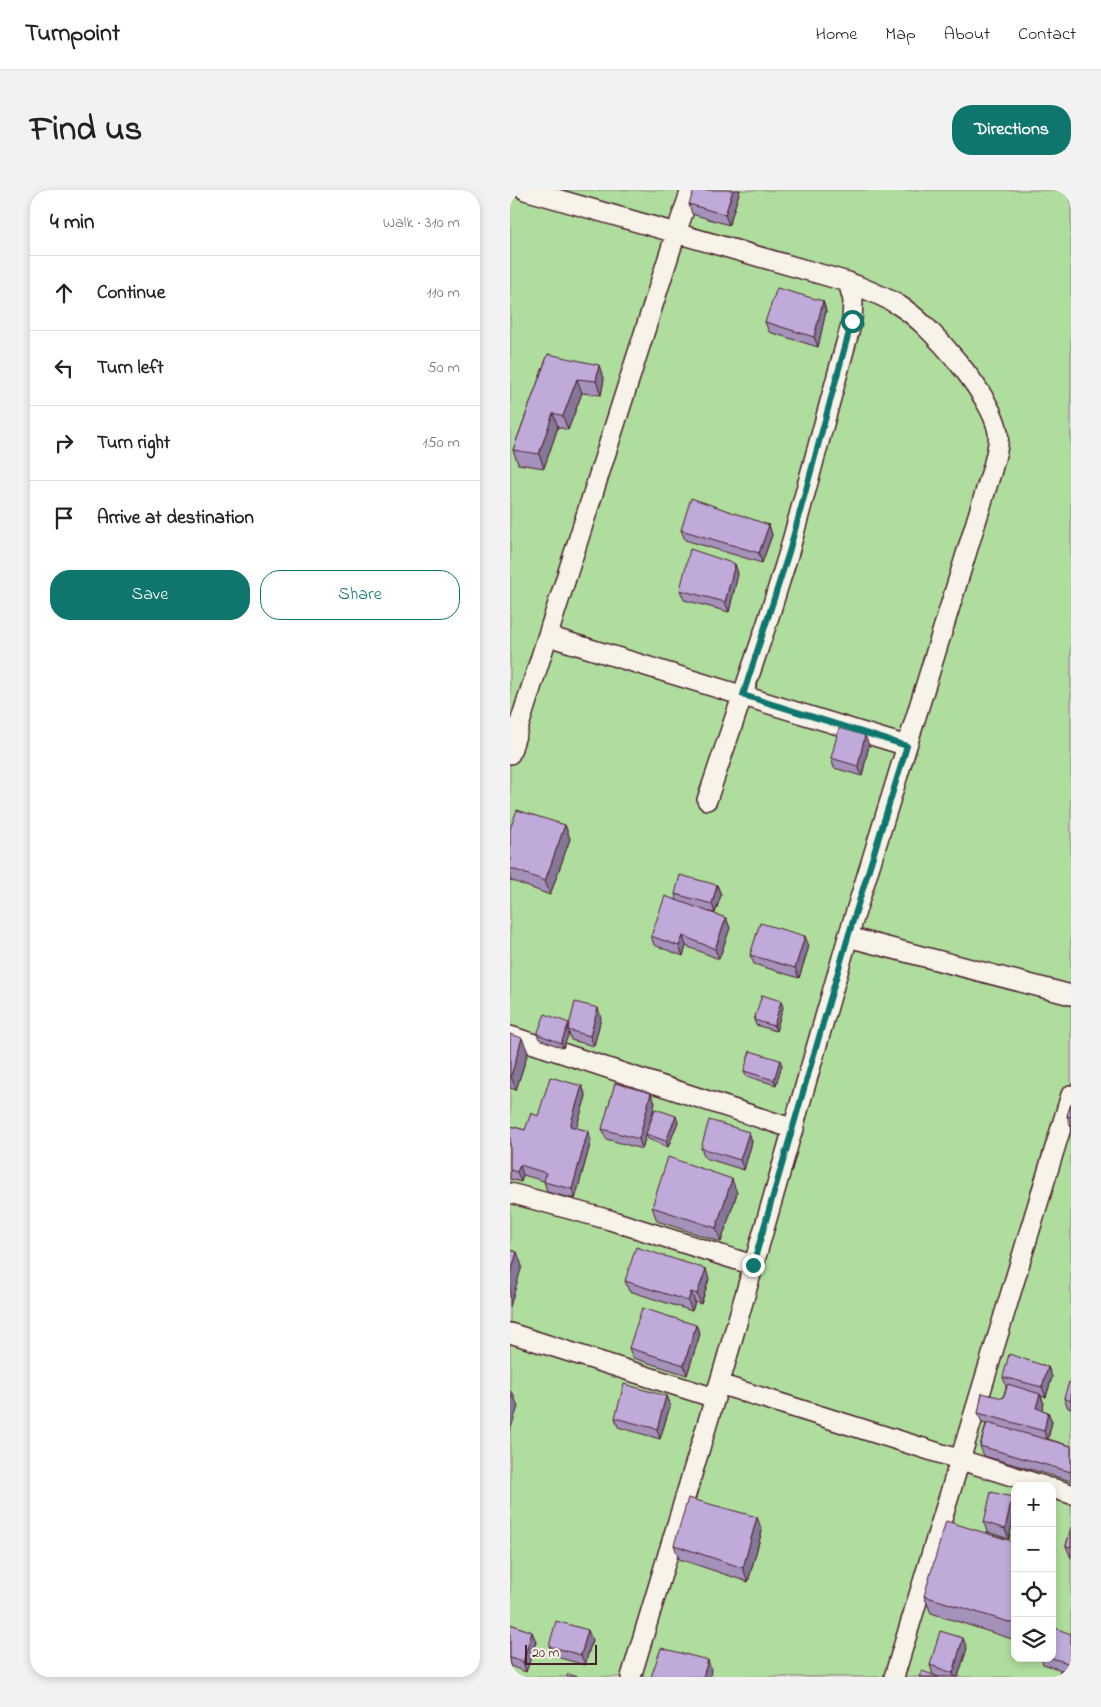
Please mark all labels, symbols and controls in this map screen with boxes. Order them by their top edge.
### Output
text: Turnpoint [25,17,120,52]
text: Home [816,22,857,48]
text: Map [885,22,916,48]
text: About [944,22,990,48]
text: Contact [1018,22,1076,48]
text: Find us [30,105,142,156]
button: Directions [952,105,1071,155]
text: 4 min [50,208,94,238]
text: Walk · 310 m [383,211,460,235]
icon: ahead [50,279,78,307]
text: Continue [97,280,165,307]
text: 110 m [426,281,460,305]
route start [841,310,864,333]
icon: left [50,354,78,382]
text: Turn left [97,355,164,382]
text: 50 m [428,356,460,380]
icon: right [50,429,78,457]
text: Turn right [97,430,170,457]
text: 150 m [422,431,460,455]
icon: arrive [50,504,78,532]
text: Arrive at destination [97,505,254,532]
button: Save [50,570,250,620]
button: Share [260,570,460,620]
route end [742,1254,765,1277]
map controls [1011,1482,1056,1662]
button: + [1011,1482,1056,1527]
button: − [1011,1527,1056,1572]
button: locate [1011,1572,1056,1617]
button: layers [1011,1617,1056,1662]
scale bar [525,1642,598,1665]
text: 20 m [532,1643,559,1664]

